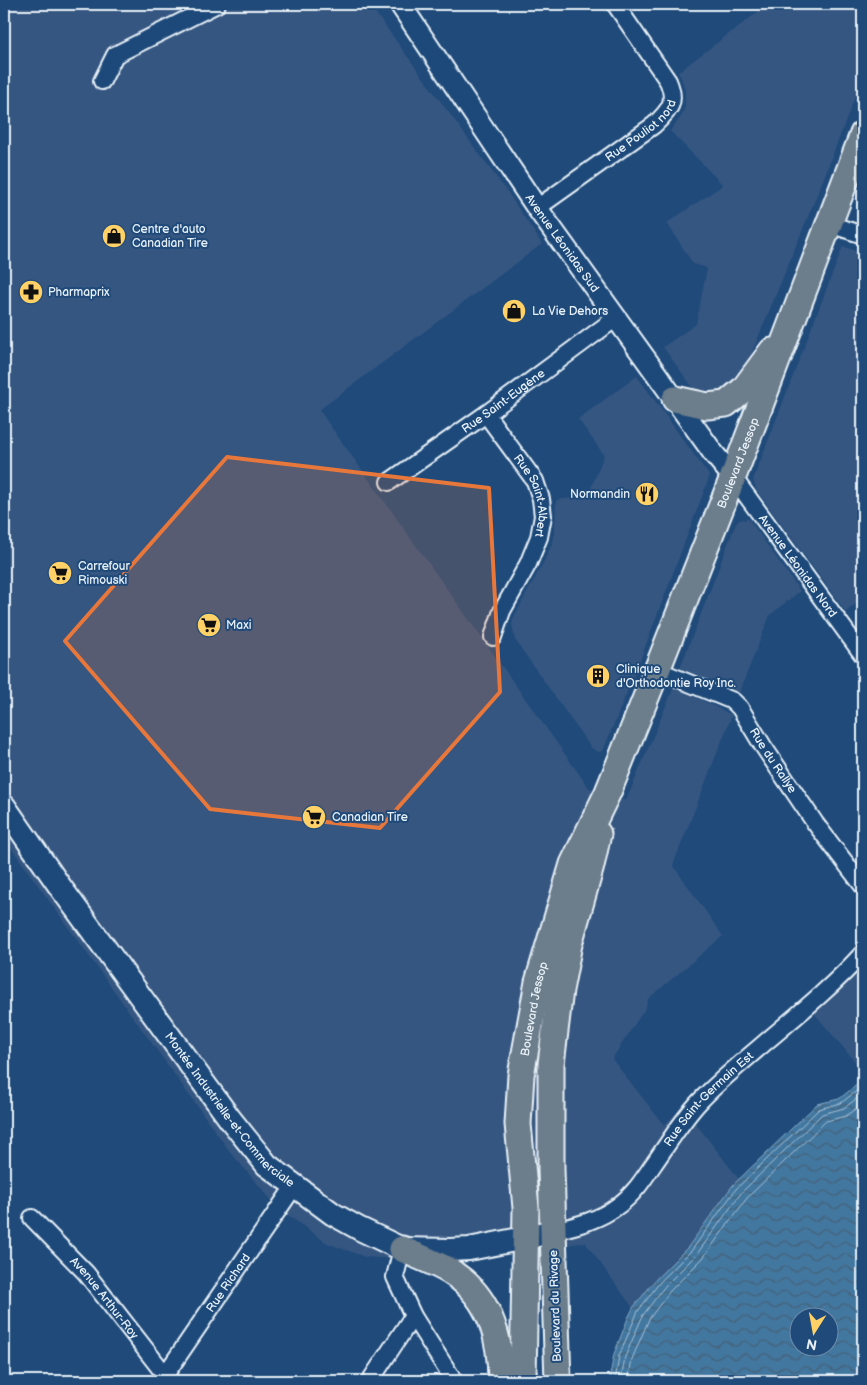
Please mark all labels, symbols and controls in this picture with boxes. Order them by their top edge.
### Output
street label: Rue Pouliot nord [602,98,680,165]
street label: Avenue Léonidas Sud [522,191,602,295]
place label: Centre d'auto Canadian Tire [132,222,208,251]
shop icon: Centre d'auto Canadian Tire [101,223,127,249]
pharmacy icon: Pharmaprix [18,279,44,305]
place label: Pharmaprix [48,285,110,300]
shop icon: La Vie Dehors [501,298,527,324]
place label: La Vie Dehors [532,304,608,319]
street label: Rue Saint-Eugène [459,366,548,437]
street label: Boulevard Jessop [714,416,763,511]
street label: Rue Saint-Albert [510,451,550,539]
restaurant icon: Normandin [634,481,660,507]
place label: Normandin [570,487,630,502]
street label: Avenue Léonidas Nord [755,512,840,621]
place label: Carrefour Rimouski [78,559,130,588]
supermarket icon: Carrefour Rimouski [47,560,73,586]
supermarket icon: Maxi [196,612,222,638]
place label: Maxi [226,618,252,633]
place label: Clinique d'Orthodontie Roy Inc. [616,662,736,691]
building icon: Clinique d'Orthodontie Roy Inc. [585,663,611,689]
street label: Rue du Rallye [746,725,800,796]
supermarket icon: Canadian Tire [301,804,327,830]
place label: Canadian Tire [332,810,408,825]
street label: Boulevard Jessop [518,960,552,1057]
street label: Montée Industrielle-et-Commerciale [161,1030,297,1191]
street label: Rue Saint-Germain Est [661,1049,757,1150]
street label: Boulevard du Rivage [546,1250,565,1362]
street label: Rue Richard [203,1251,254,1315]
street label: Avenue Arthur-Roy [66,1254,142,1343]
north arrow [790,1308,840,1358]
text: N [805,1335,818,1354]

